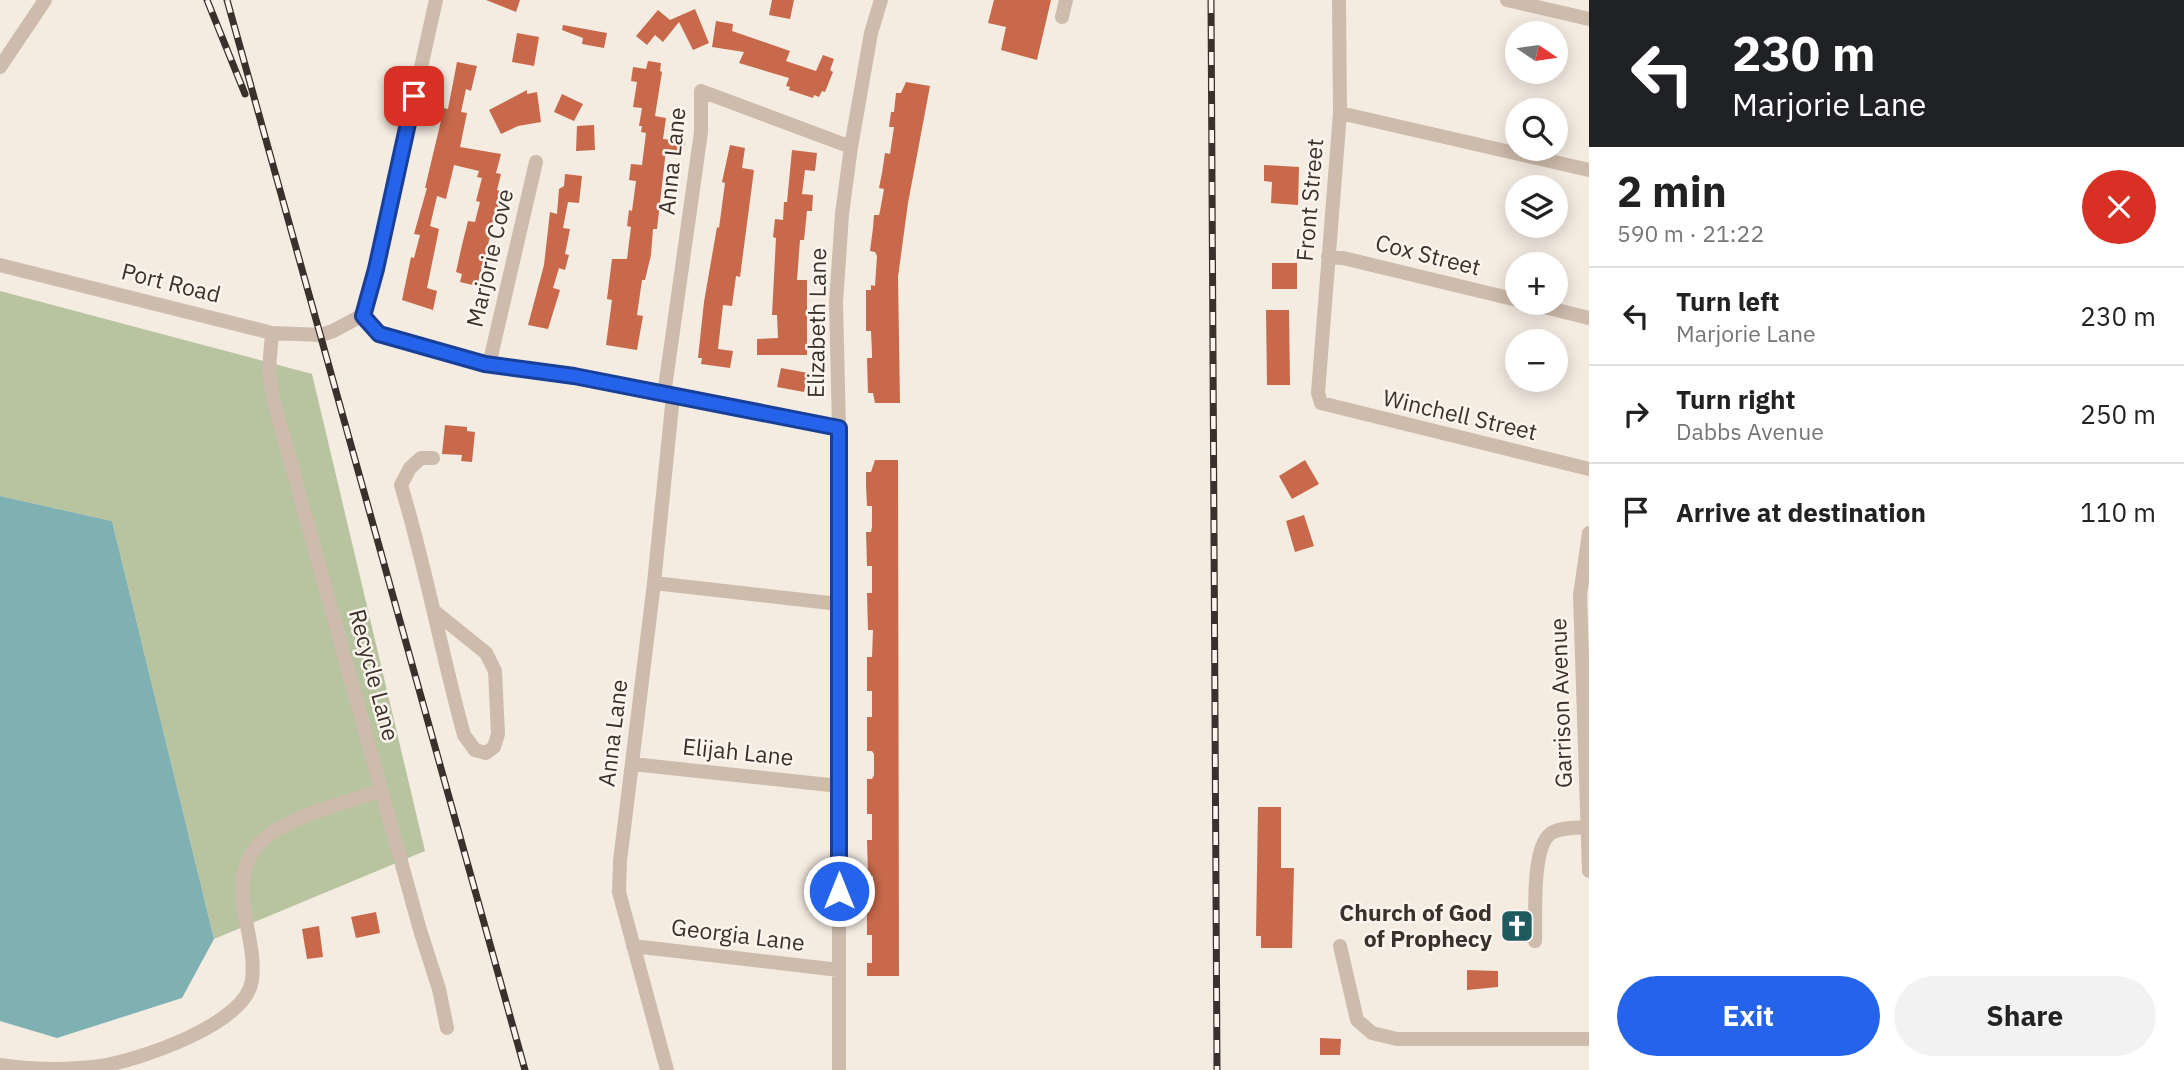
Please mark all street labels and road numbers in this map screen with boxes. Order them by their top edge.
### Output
street label: Anna Lane [650,106,692,216]
street label: Front Street [1289,137,1329,263]
street label: Marjorie Cove [459,186,520,330]
street label: Cox Street [1373,227,1484,282]
street label: Elizabeth Lane [800,248,832,398]
street label: Port Road [118,255,224,309]
street label: Winchell Street [1380,382,1540,446]
street label: Recycle Lane [343,606,407,744]
street label: Garrison Avenue [1542,617,1578,789]
street label: Anna Lane [591,677,633,788]
street label: Elijah Lane [681,730,795,772]
street label: Georgia Lane [670,911,807,957]

